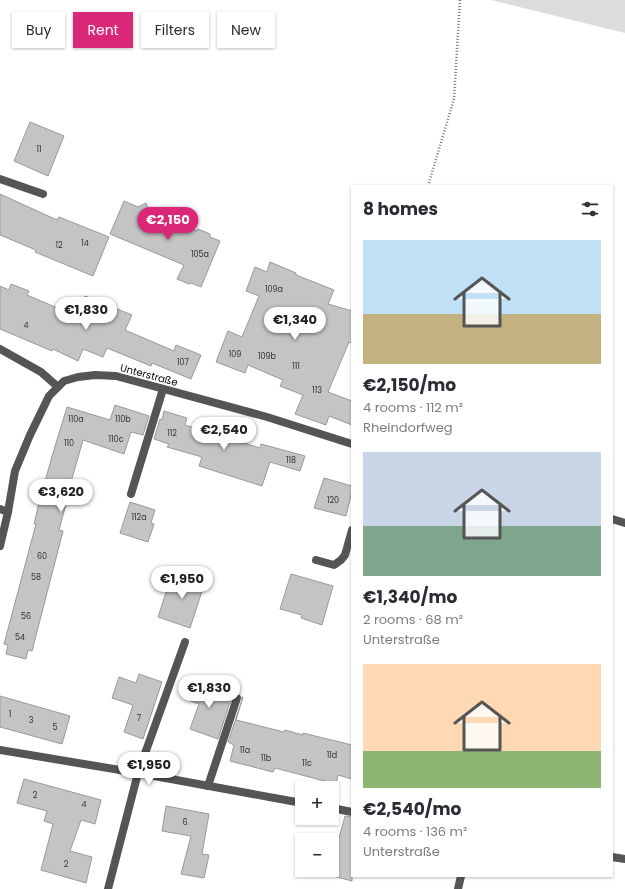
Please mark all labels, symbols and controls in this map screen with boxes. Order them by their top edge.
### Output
chip: Buy [12,12,65,48]
chip: Rent [73,12,133,48]
chip: Filters [141,12,209,48]
chip: New [217,12,275,48]
house number: 11 [36,144,42,155]
text: 8 homes [363,197,438,221]
icon: filters [579,198,601,220]
pin: €2,150 [135,207,201,241]
text: €2,150 [146,210,190,229]
house number: 14 [81,238,89,249]
house number: 12 [55,240,63,251]
house number: 105a [191,249,209,260]
icon: home [446,266,518,338]
house number: 109a [265,284,283,295]
pin: €1,830 [53,297,119,331]
text: €1,830 [64,300,108,319]
pin: €1,340 [262,307,328,341]
text: €1,340 [273,310,317,329]
house number: 4 [23,320,29,331]
house number: 109 [229,349,241,360]
house number: 109b [258,351,277,362]
house number: 107 [177,357,190,368]
street label: Unterstraße [119,360,179,390]
house number: 111 [292,361,300,372]
text: €2,150/mo [363,373,456,397]
house number: 113 [312,385,322,396]
text: 4 rooms · 112 m² [363,398,463,417]
house number: 110a [68,414,84,425]
house number: 110b [115,414,131,425]
pin: €2,540 [191,417,257,451]
text: Rheindorfweg [363,418,453,437]
text: €2,540 [200,420,248,439]
house number: 112 [167,428,177,439]
house number: 110c [109,434,124,445]
house number: 110 [64,438,74,449]
house number: 118 [286,455,296,466]
icon: home [446,478,518,550]
pin: €3,620 [28,479,94,513]
text: €3,620 [38,482,84,501]
house number: 120 [327,495,339,506]
house number: 112a [131,512,147,523]
house number: 60 [37,551,47,562]
pin: €1,950 [149,566,215,600]
text: €1,950 [160,569,204,588]
house number: 58 [31,572,41,583]
text: €1,340/mo [363,585,457,609]
text: 2 rooms · 68 m² [363,610,463,629]
house number: 56 [21,611,31,622]
text: Unterstraße [363,630,440,649]
house number: 54 [15,632,25,643]
pin: €1,830 [176,675,242,709]
text: €1,830 [187,678,231,697]
icon: home [446,690,518,762]
house number: 1 [9,709,11,720]
house number: 7 [137,713,142,724]
house number: 3 [29,715,34,726]
house number: 5 [52,722,58,733]
house number: 11a [240,745,250,756]
house number: 11d [327,750,337,761]
pin: €1,950 [116,752,182,786]
house number: 11b [261,753,272,764]
text: €1,950 [127,755,171,774]
house number: 11c [302,758,312,769]
map controls [295,781,339,877]
button: + [295,781,339,825]
house number: 2 [33,790,38,801]
text: €2,540/mo [363,797,461,821]
house number: 4 [81,799,87,810]
house number: 6 [182,817,188,828]
text: 4 rooms · 136 m² [363,822,467,841]
button: − [295,833,339,877]
text: Unterstraße [363,842,440,861]
house number: 2 [64,859,69,870]

